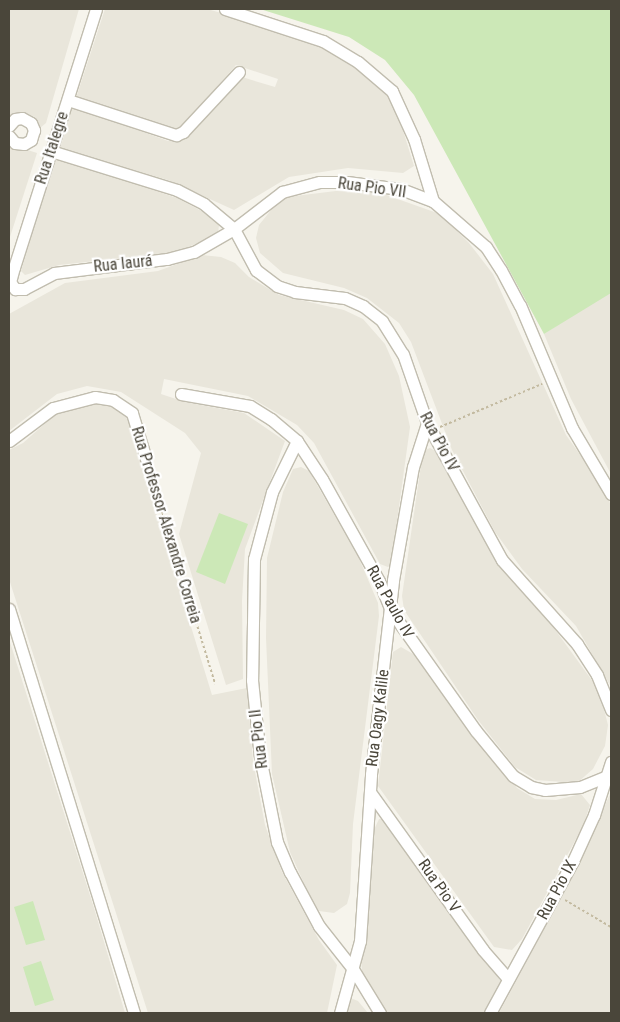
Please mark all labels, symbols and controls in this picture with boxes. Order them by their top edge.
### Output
street label: Rua Italegre [31,109,73,187]
street label: Rua Pio VII [337,174,407,202]
street label: Rua Iaurá [93,251,153,277]
street label: Rua Pio IV [415,409,463,475]
street label: Rua Professor Alexandre Correia [127,424,205,626]
street label: Rua Paulo IV [362,562,418,642]
street label: Rua Oagy Kalile [363,668,393,768]
street label: Rua Pio II [246,708,272,770]
street label: Rua Pio V [414,856,464,916]
street label: Rua Pio IX [533,857,581,923]

